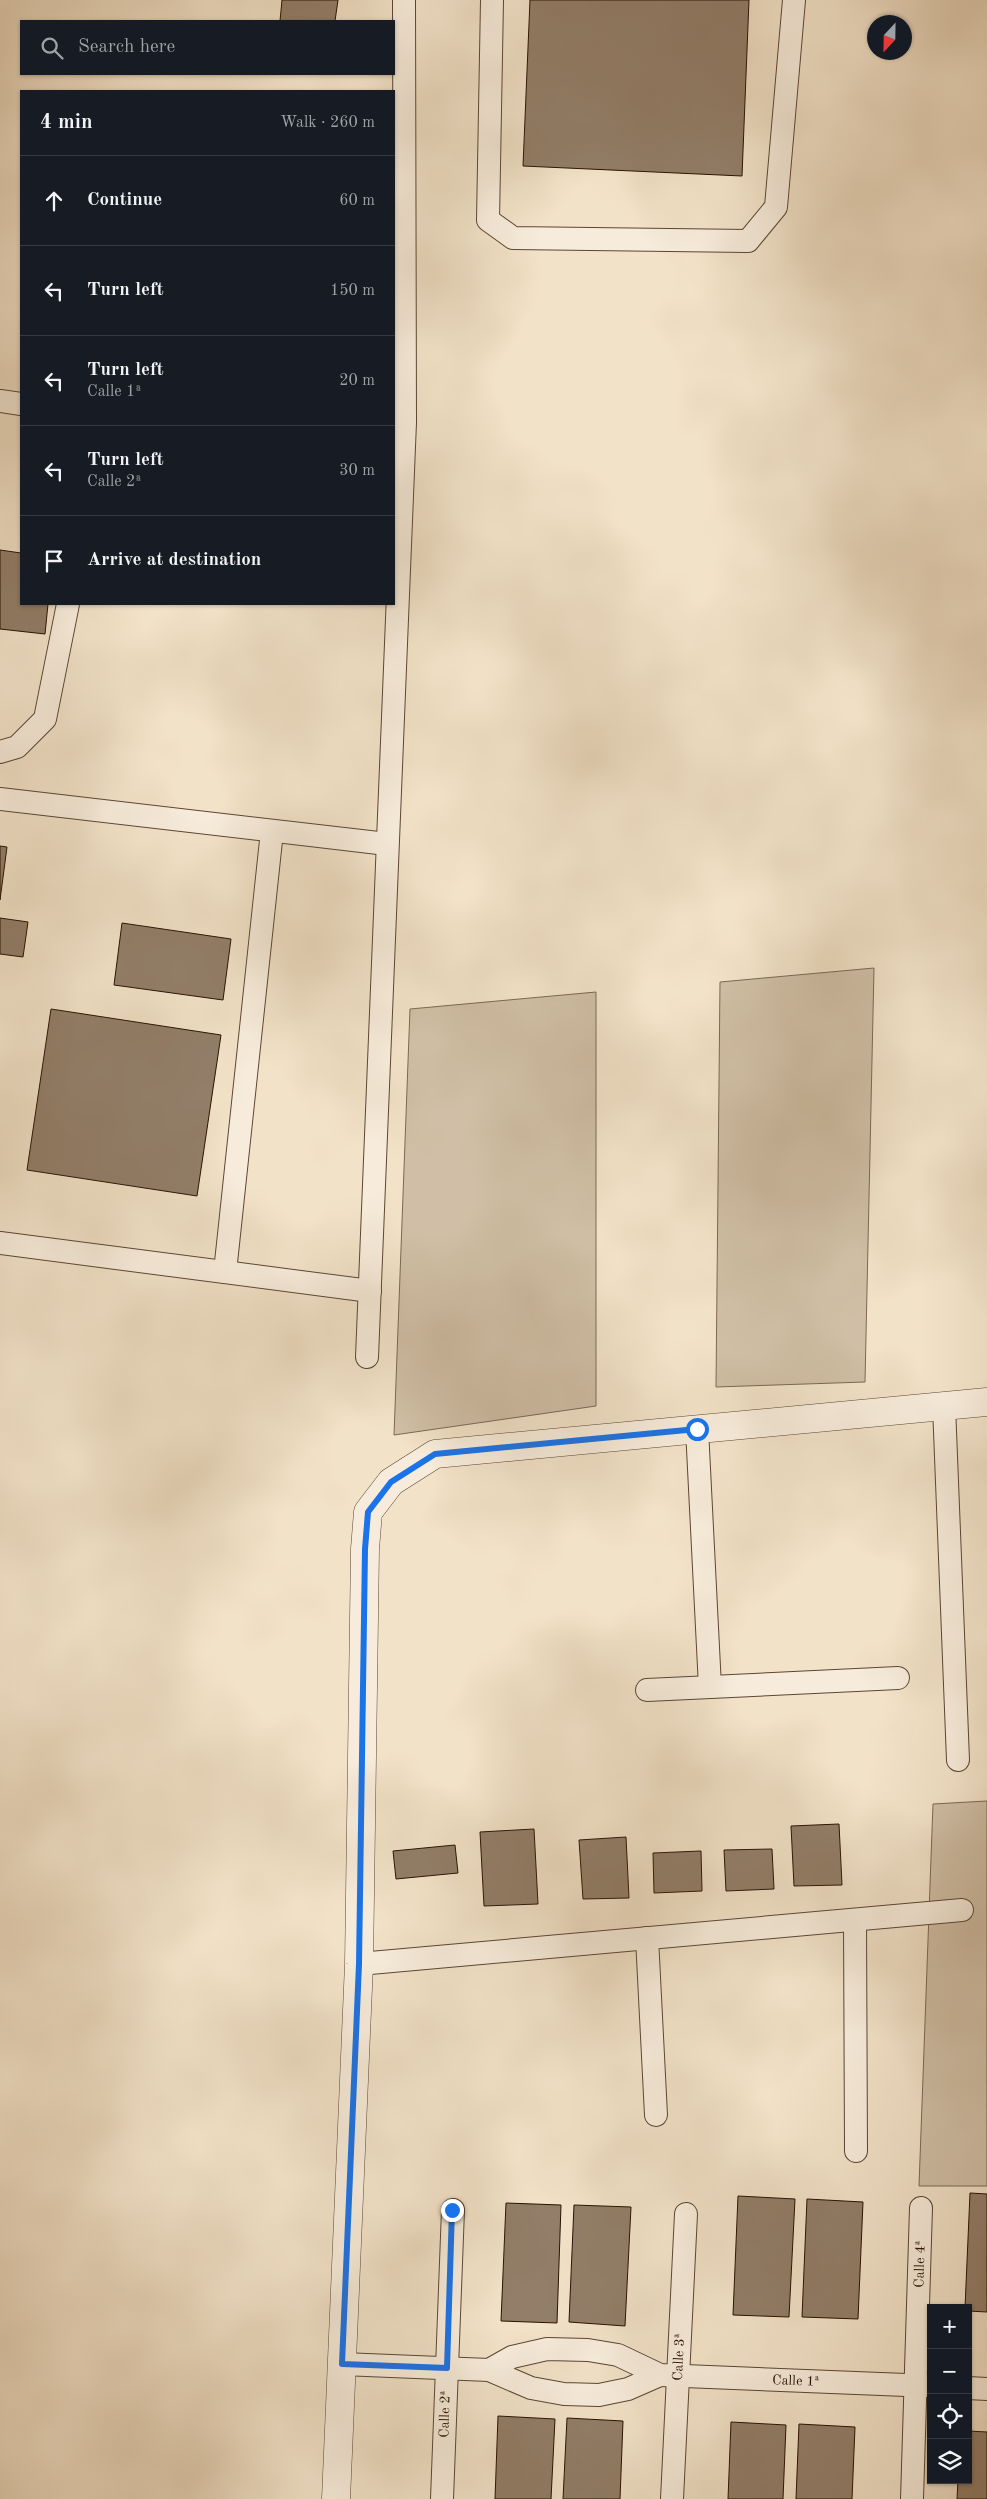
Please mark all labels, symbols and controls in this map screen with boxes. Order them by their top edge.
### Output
north arrow [867,15,912,60]
search box [20,20,395,75]
icon: search [38,34,66,62]
text: Search here [78,38,175,57]
text: 4 min [40,112,93,133]
text: Walk · 260 m [280,115,375,131]
icon: ahead [40,187,68,215]
text: Continue [87,191,162,210]
text: 60 m [339,193,375,209]
icon: left [40,277,68,305]
text: Turn left [87,281,164,300]
text: 150 m [330,283,375,299]
text: Turn left [87,361,164,380]
icon: left [40,367,68,395]
text: 20 m [339,373,375,389]
text: Calle 1ª [87,384,141,400]
text: Turn left [87,451,164,470]
icon: left [40,457,68,485]
text: 30 m [339,463,375,479]
text: Calle 2ª [87,474,141,490]
icon: arrive [40,547,68,575]
text: Arrive at destination [87,551,261,570]
route start [686,1418,709,1441]
route end [441,2199,464,2222]
street label: Calle 4ª [912,2240,928,2288]
map controls [927,2304,972,2484]
button: + [927,2304,972,2349]
street label: Calle 3ª [671,2333,687,2381]
button: − [927,2349,972,2394]
street label: Calle 1ª [772,2373,820,2389]
street label: Calle 2ª [437,2390,453,2438]
button: locate [927,2394,972,2439]
button: layers [927,2439,972,2484]

